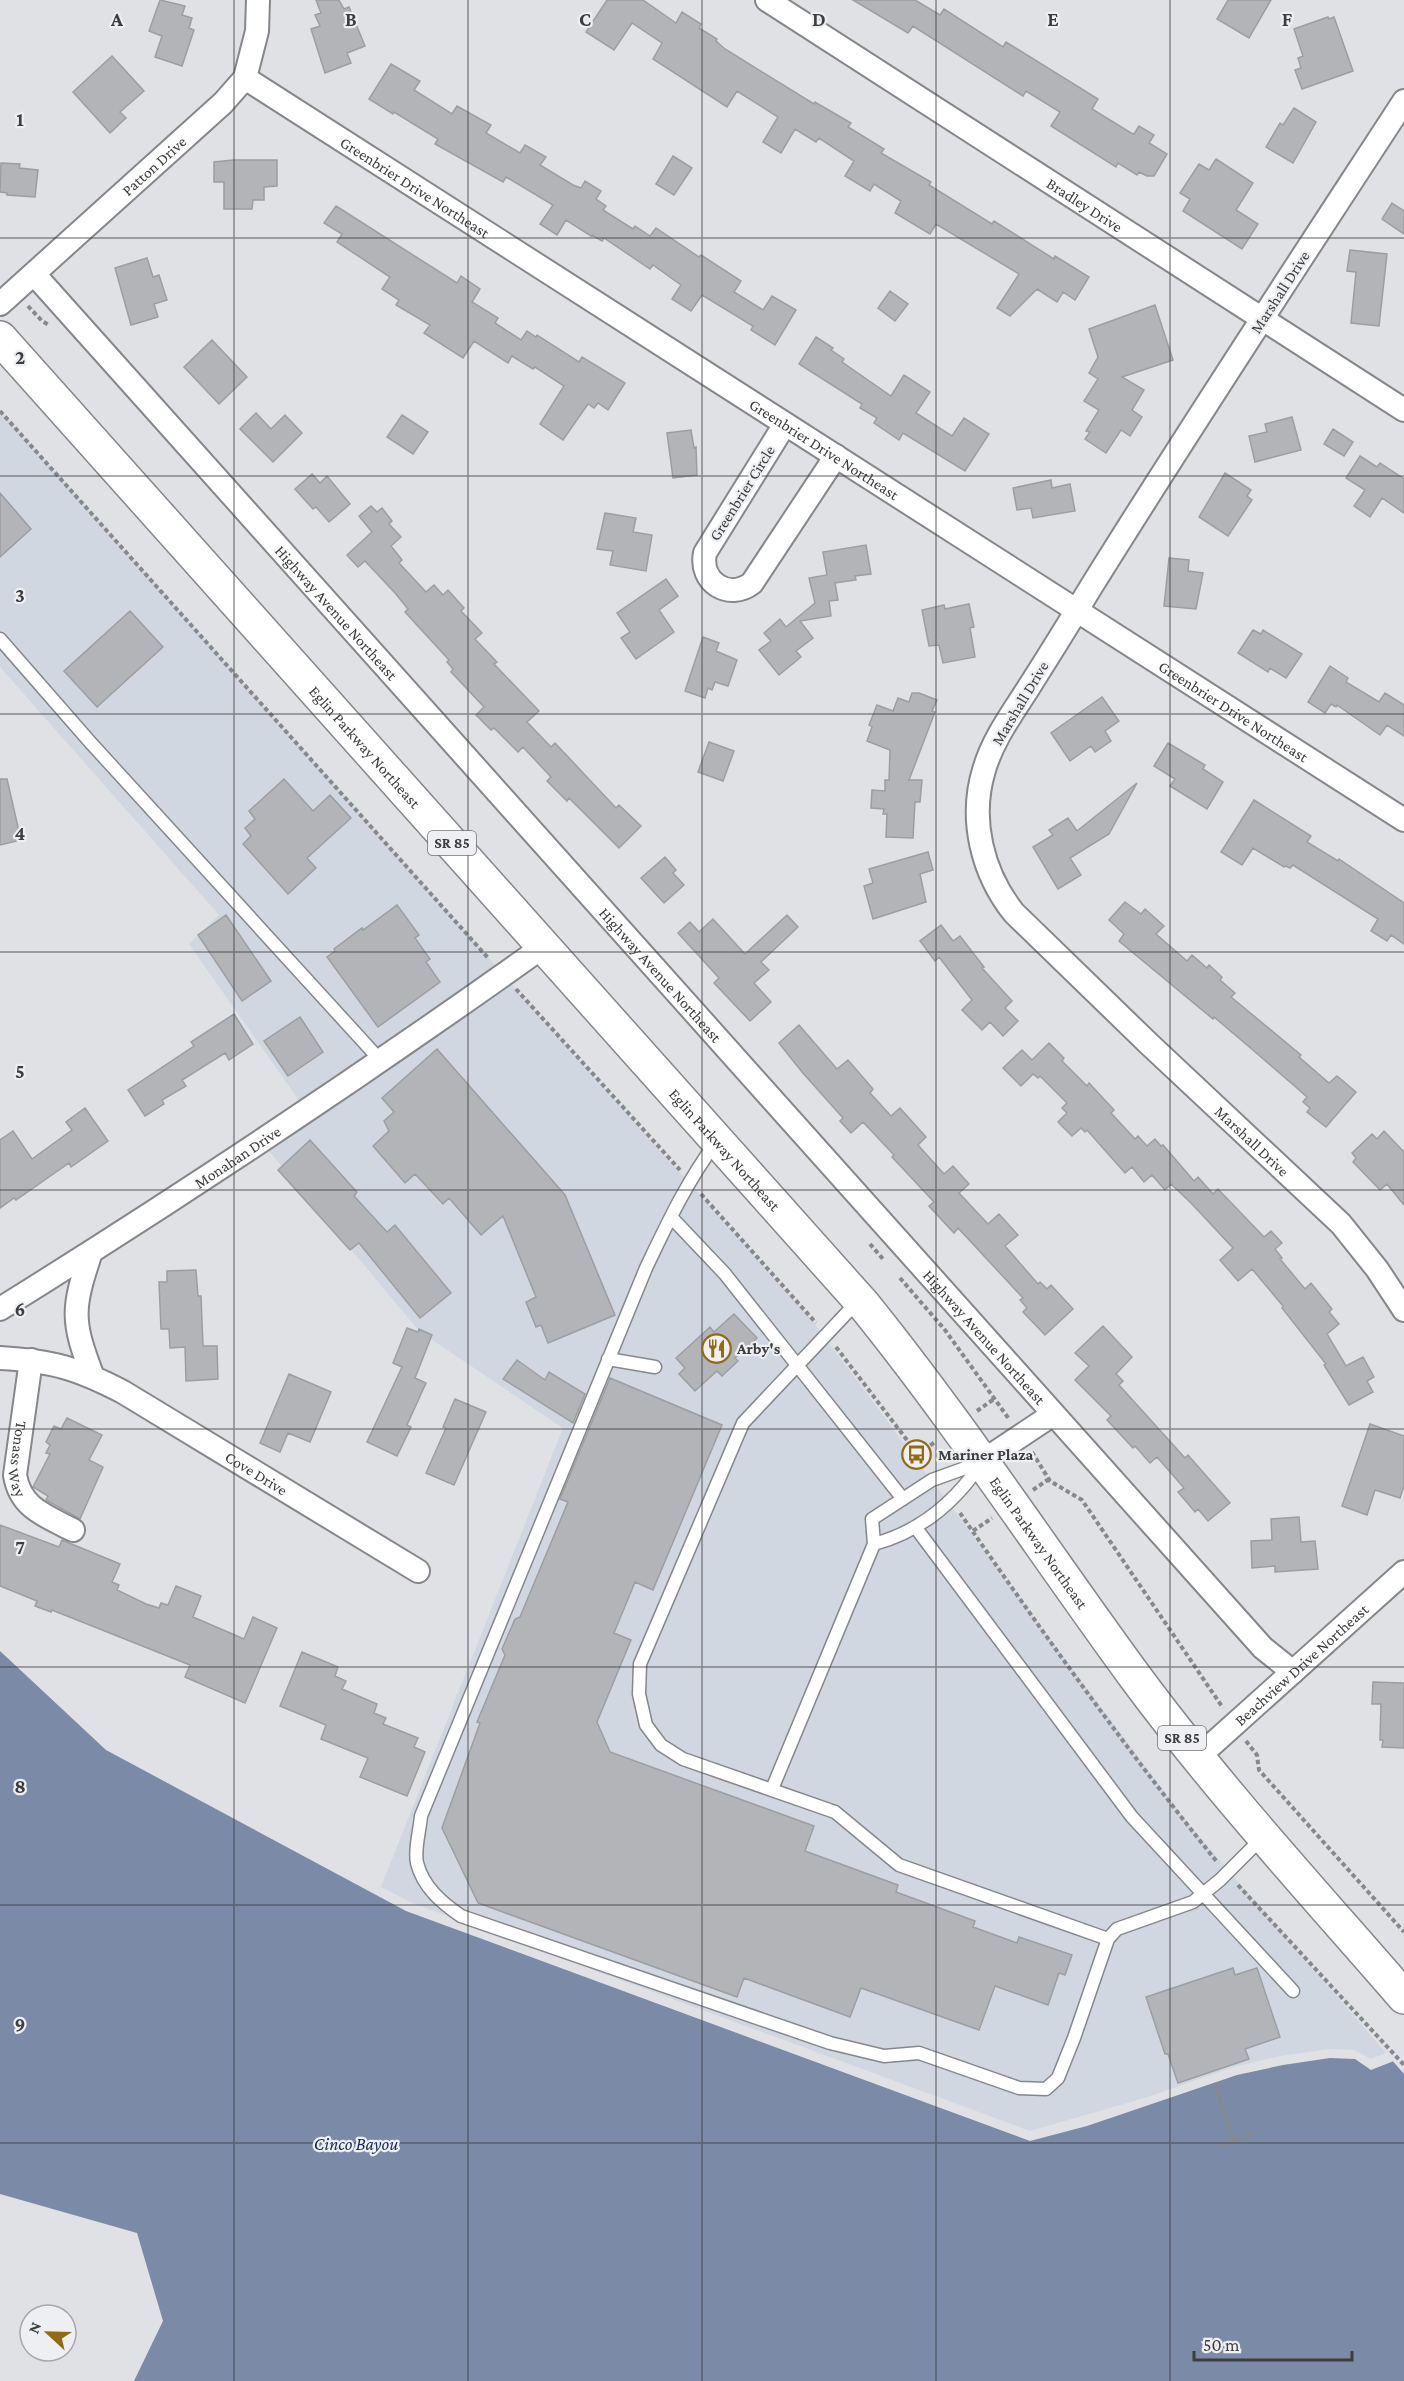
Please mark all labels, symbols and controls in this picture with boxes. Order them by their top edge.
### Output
text: A [110,8,124,30]
text: B [345,8,357,30]
text: C [579,8,591,30]
text: D [812,8,826,30]
text: E [1047,8,1059,30]
text: F [1282,8,1293,30]
text: 1 [16,108,24,130]
street label: Patton Drive [118,132,189,199]
street label: Greenbrier Drive Northeast [337,133,493,241]
street label: Bradley Drive [1044,174,1126,235]
street label: Marshall Drive [1247,248,1313,336]
text: 2 [15,346,25,368]
street label: Greenbrier Drive Northeast [747,395,903,503]
street label: Greenbrier Circle [706,442,778,544]
street label: Highway Avenue Northeast [272,542,402,684]
text: 3 [15,584,25,606]
street label: Greenbrier Drive Northeast [1156,657,1312,765]
street label: Marshall Drive [988,658,1052,748]
street label: Eglin Parkway Northeast [306,682,424,812]
text: 4 [15,822,26,844]
road number: SR 85 [428,831,476,855]
street label: Highway Avenue Northeast [596,904,726,1046]
text: 5 [15,1060,25,1082]
street label: Eglin Parkway Northeast [666,1085,784,1214]
street label: Marshall Drive [1212,1102,1293,1179]
street label: Monahan Drive [191,1122,284,1191]
street label: Highway Avenue Northeast [920,1266,1050,1408]
text: 6 [15,1298,25,1320]
restaurant icon: Arby's [700,1332,732,1364]
place label: Arby's [736,1340,781,1357]
street label: Tonass Way [6,1420,31,1501]
bus stop icon: Mariner Plaza [901,1438,933,1470]
place label: Mariner Plaza [938,1446,1034,1463]
street label: Cove Drive [222,1448,291,1498]
street label: Eglin Parkway Northeast [987,1473,1092,1612]
text: 7 [15,1536,25,1558]
street label: Beachview Drive Northeast [1231,1600,1372,1729]
road number: SR 85 [1158,1726,1206,1750]
text: 8 [14,1775,26,1797]
text: 9 [15,2013,25,2035]
water label: Cinco Bayou [314,2134,398,2154]
north arrow [18,2303,78,2363]
text: N [25,2319,45,2336]
scale bar [1194,2324,1352,2362]
text: 50 m [1203,2335,1240,2355]

